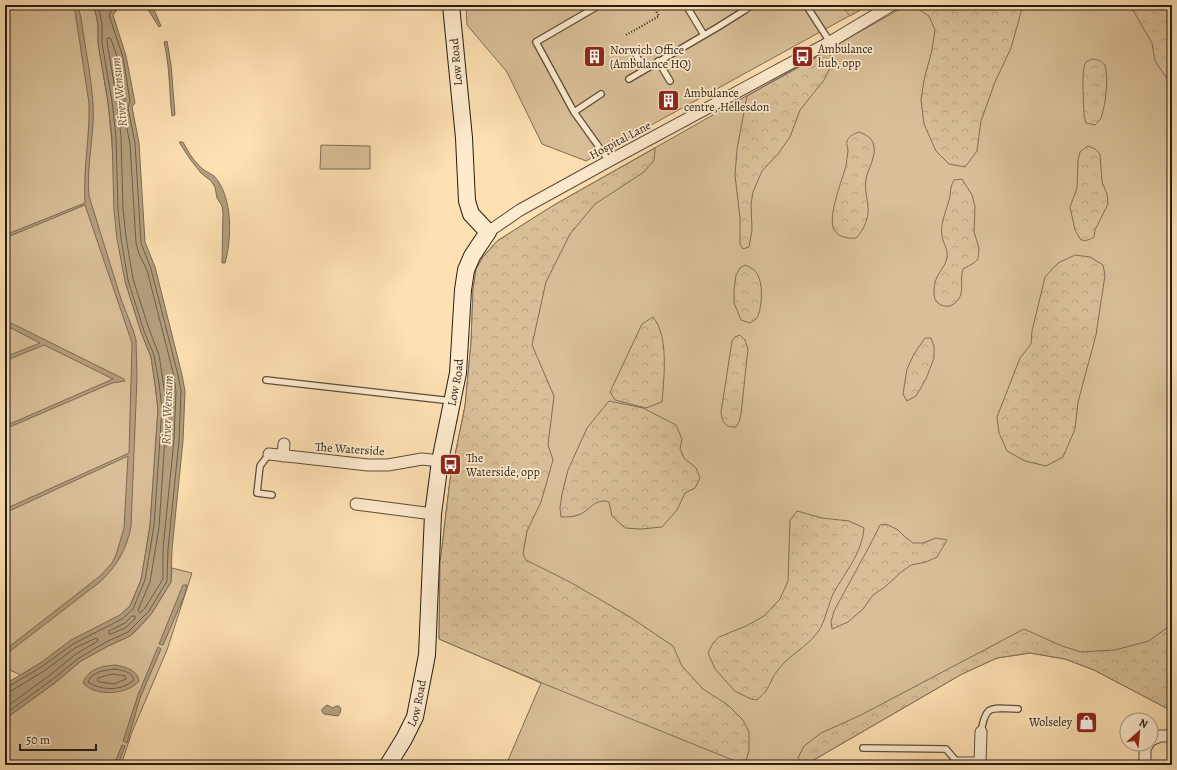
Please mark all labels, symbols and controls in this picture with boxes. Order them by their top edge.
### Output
street label: Low Road [446,37,466,86]
place label: Ambulance hub, opp [817,41,873,71]
place label: Norwich Office (Ambulance HQ) [610,42,691,72]
bus stop icon: Ambulance hub, opp [789,43,815,69]
building icon: Norwich Office (Ambulance HQ) [581,44,607,70]
water label: River Wensum [107,56,131,128]
place label: Ambulance centre, Hellesdon [683,85,770,115]
building icon: Ambulance centre, Hellesdon [656,87,682,113]
street label: Hospital Lane [586,117,654,163]
street label: Low Road [443,358,467,407]
water label: River Wensum [157,374,177,445]
street label: The Waterside [315,439,385,459]
place label: The Waterside, opp [465,450,540,480]
bus stop icon: The Waterside, opp [437,452,463,478]
street label: Low Road [403,678,430,730]
shop icon: Wolseley [1074,709,1100,735]
north arrow [1119,712,1159,752]
place label: Wolseley [1028,714,1073,730]
text: N [1136,715,1150,732]
scale bar [20,726,96,752]
text: 50 m [26,732,50,748]

